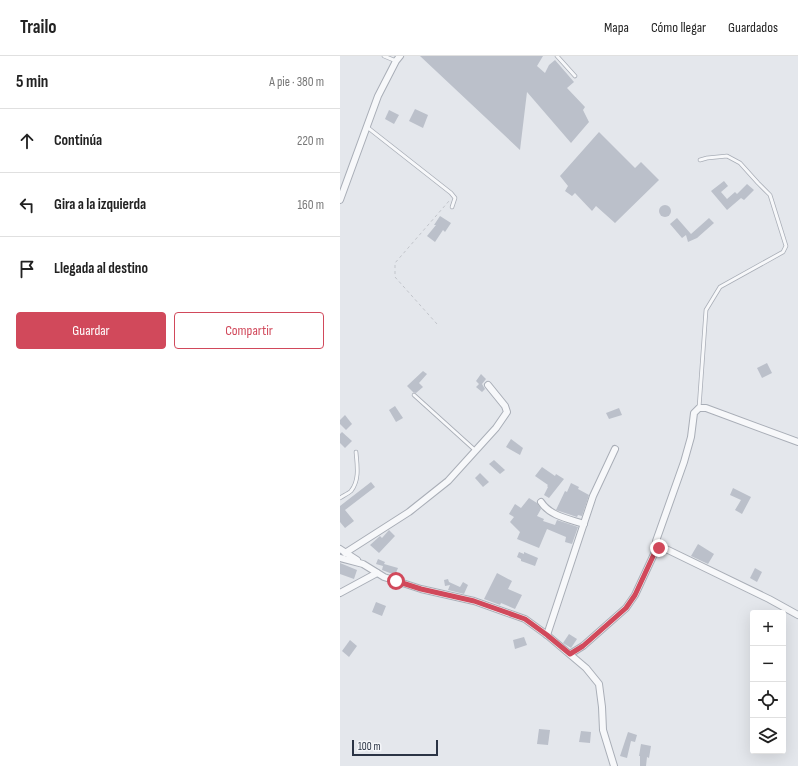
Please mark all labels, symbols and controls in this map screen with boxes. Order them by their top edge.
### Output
text: Trailo [20,16,57,39]
text: Mapa [604,19,629,36]
text: Cómo llegar [651,19,706,36]
text: Guardados [728,19,778,36]
text: 5 min [16,72,48,92]
text: A pie · 380 m [269,74,324,90]
icon: ahead [16,130,38,152]
text: Continúa [54,131,102,150]
text: 220 m [297,133,324,149]
icon: left [16,194,38,216]
text: Gira a la izquierda [54,195,146,214]
text: 160 m [298,197,324,213]
icon: arrive [16,258,38,280]
text: Llegada al destino [54,259,148,278]
button: Guardar [16,312,166,349]
button: Compartir [174,312,324,349]
route end [650,539,668,557]
route start [387,572,405,590]
map controls [750,610,786,754]
button: + [750,610,786,646]
button: − [750,646,786,682]
button: locate [750,682,786,718]
button: layers [750,718,786,754]
scale bar [352,738,438,757]
text: 100 m [358,740,380,753]

